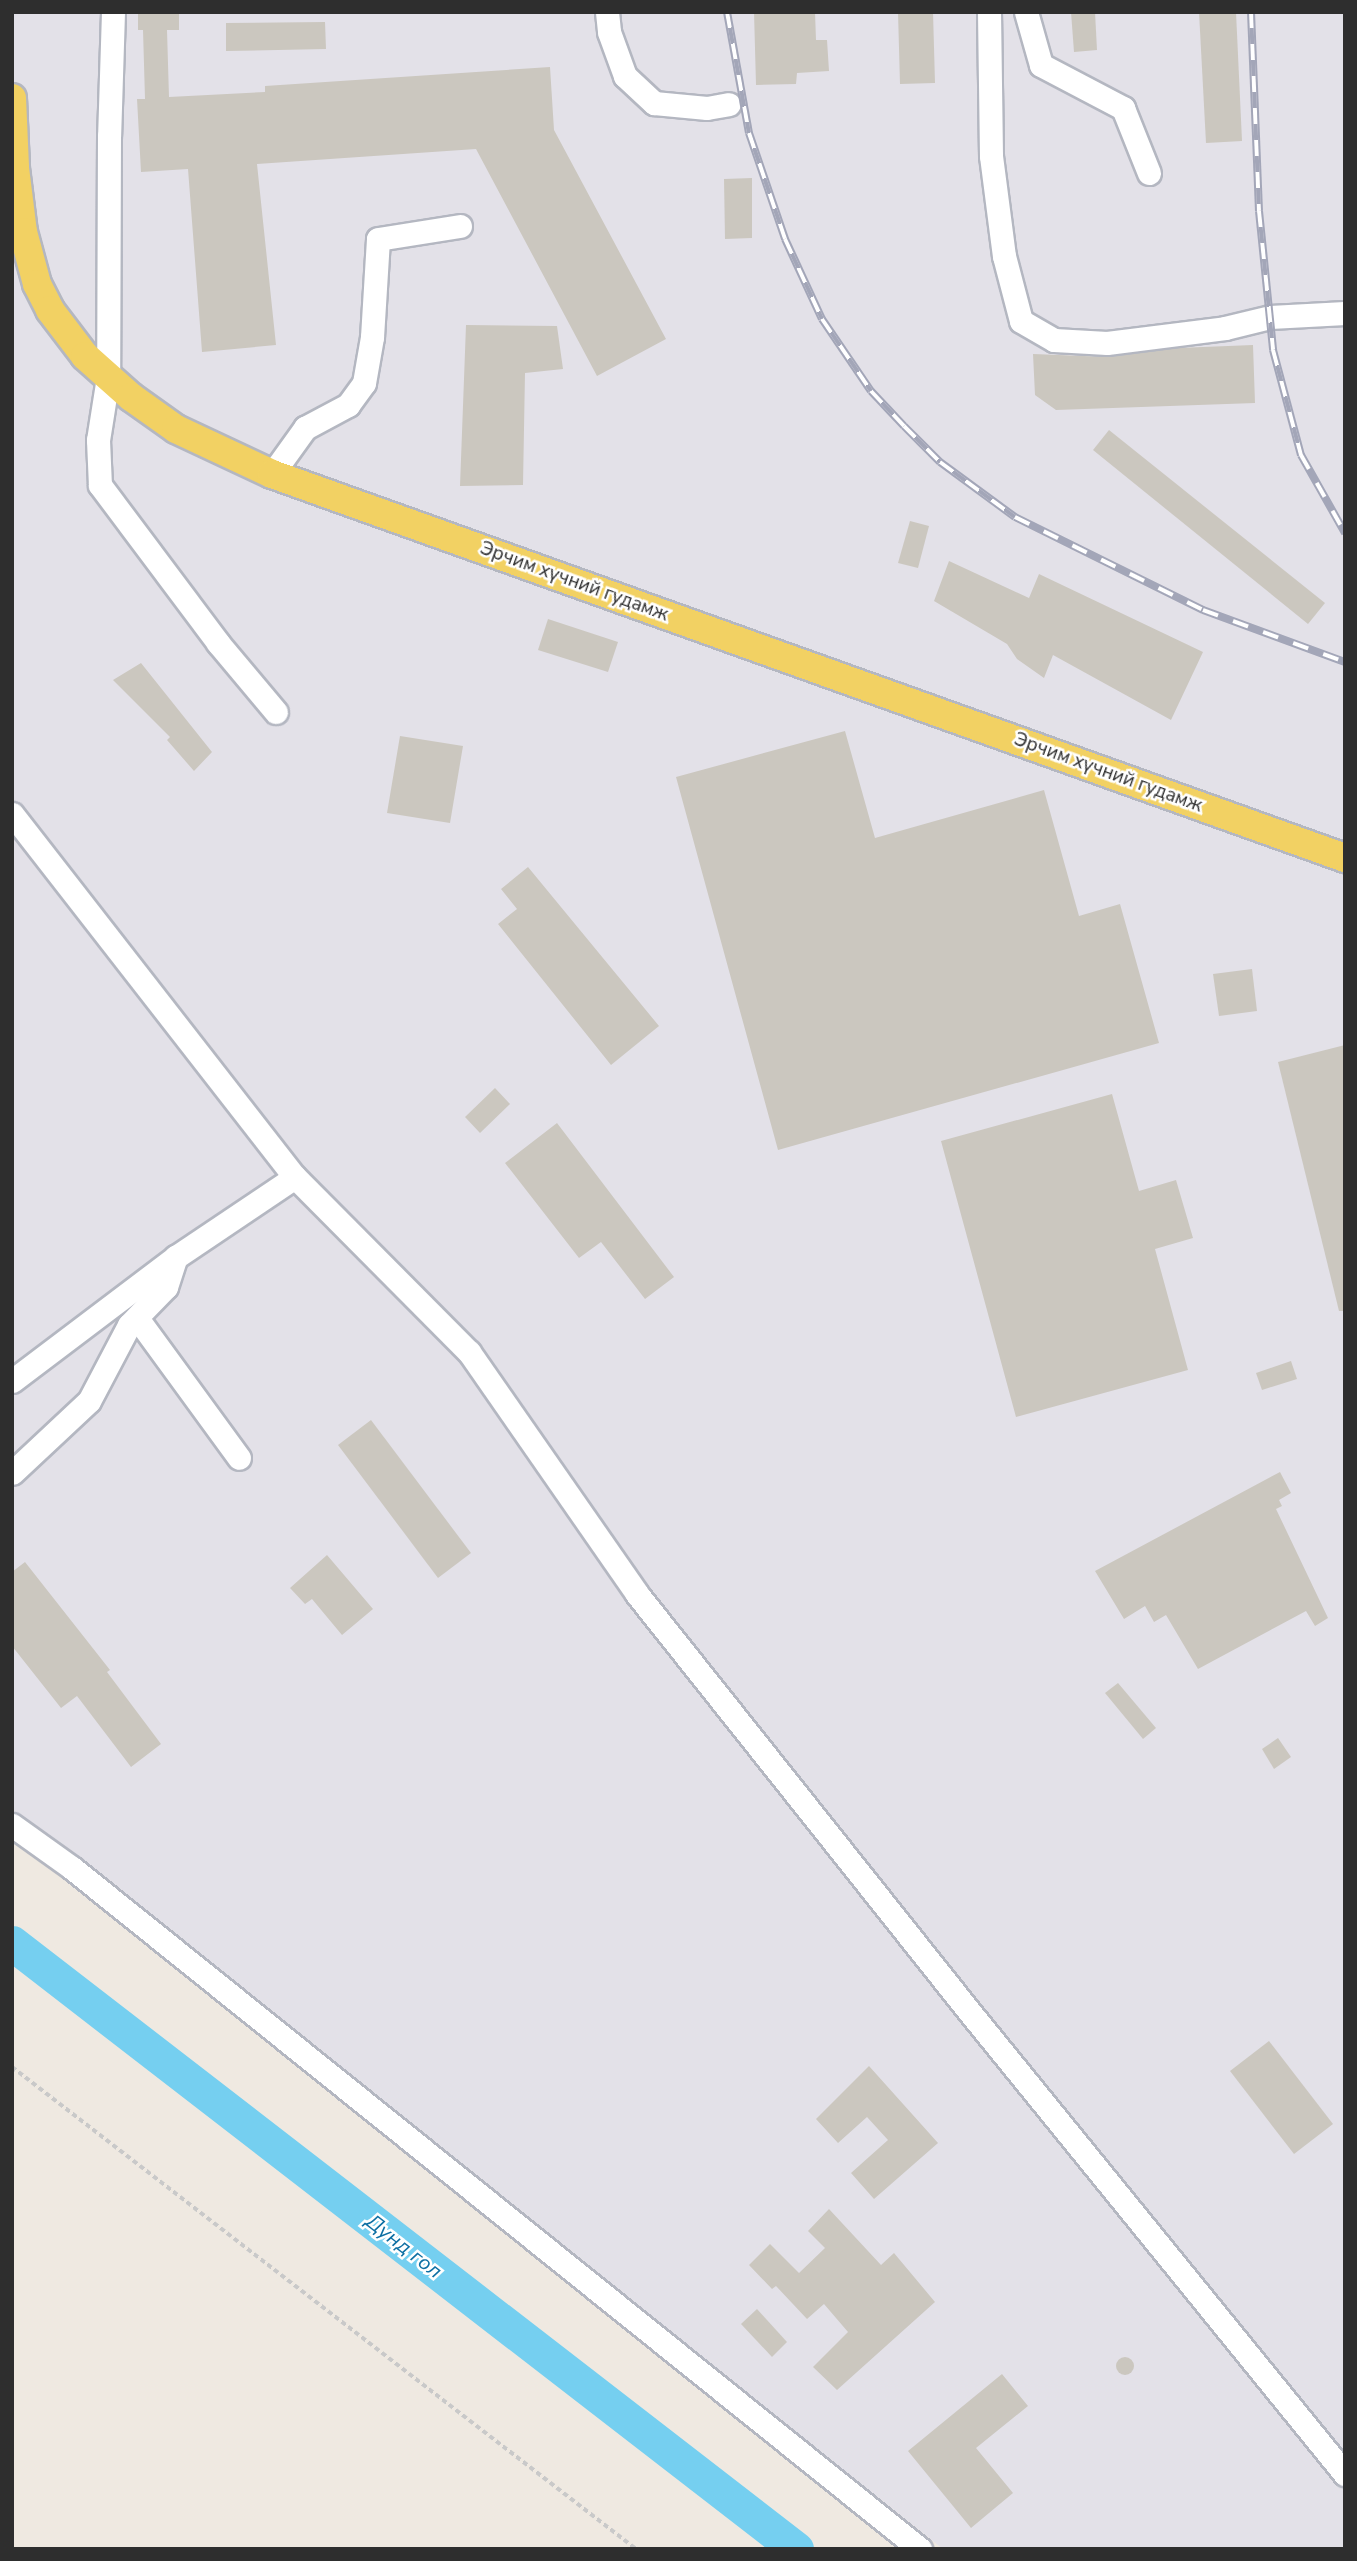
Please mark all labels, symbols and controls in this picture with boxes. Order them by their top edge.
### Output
street label: Эрчим хүчний гудамж [477,537,671,627]
street label: Эрчим хүчний гудамж [1011,728,1205,818]
water label: Дунд гол [361,2208,447,2284]

